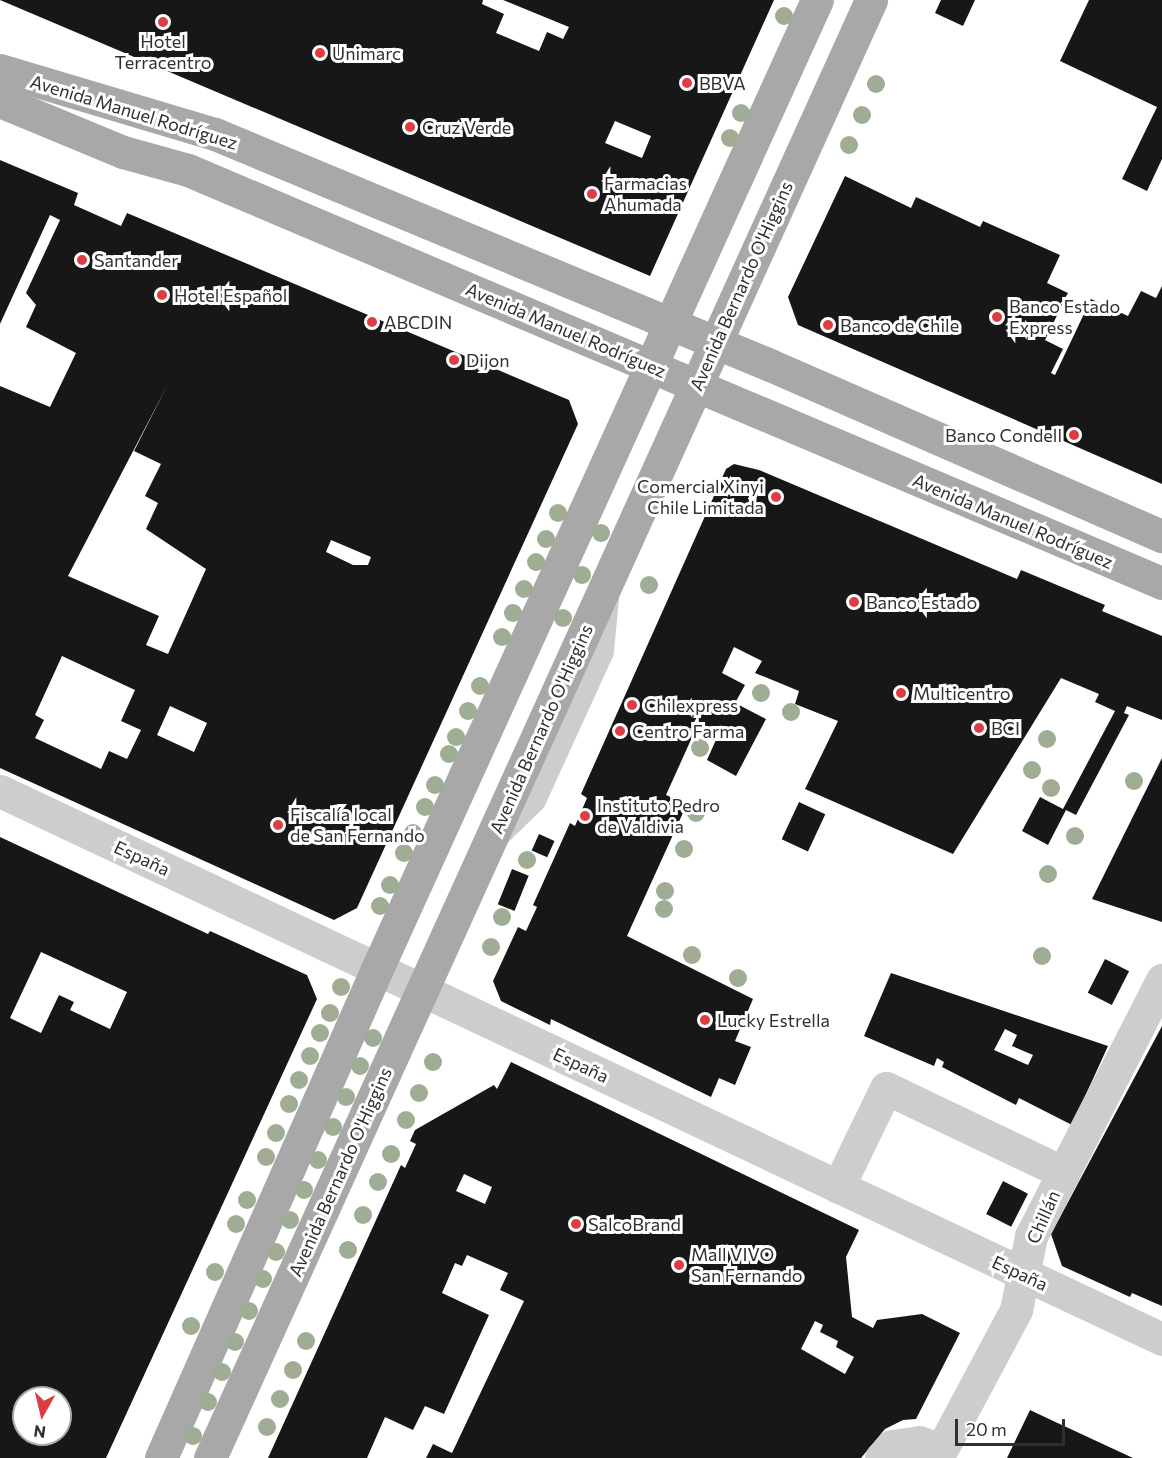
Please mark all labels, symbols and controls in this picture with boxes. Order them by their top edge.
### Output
marker: Hotel Terracentro [156,15,170,29]
place label: Hotel Terracentro [115,31,211,74]
place label: Unimarc [332,42,401,64]
marker: Unimarc [313,46,327,60]
street label: Avenida Manuel Rodríguez [28,70,240,154]
place label: BBVA [699,72,746,94]
marker: BBVA [680,76,694,90]
place label: Cruz Verde [422,116,511,138]
marker: Cruz Verde [403,120,417,134]
place label: Farmacias Ahumada [604,173,687,216]
street label: Avenida Bernardo O'Higgins [685,178,797,394]
marker: Farmacias Ahumada [585,187,599,201]
place label: Santander [94,249,178,271]
marker: Santander [75,253,89,267]
street label: Avenida Manuel Rodríguez [463,278,669,382]
place label: Hotel Español [174,284,287,306]
marker: Hotel Español [155,288,169,302]
place label: Banco Estado Express [1009,296,1120,338]
marker: Banco Estado Express [990,310,1004,324]
place label: ABCDIN [384,311,452,333]
place label: Banco de Chile [840,314,959,336]
marker: ABCDIN [365,315,379,329]
marker: Banco de Chile [821,318,835,332]
place label: Dijon [466,349,510,371]
marker: Dijon [447,353,461,367]
place label: Banco Condell [945,424,1062,446]
marker: Banco Condell [1067,428,1081,442]
street label: Avenida Manuel Rodríguez [910,469,1116,573]
place label: Comercial Xinyi Chile Limitada [637,476,764,518]
marker: Comercial Xinyi Chile Limitada [769,490,783,504]
place label: Banco Estado [866,591,977,613]
marker: Banco Estado [847,595,861,609]
street label: Avenida Bernardo O'Higgins [485,621,597,837]
place label: Multicentro [913,682,1011,704]
marker: Multicentro [894,686,908,700]
place label: Chilexpress [644,694,738,716]
marker: Chilexpress [625,698,639,712]
place label: BCI [991,717,1020,739]
place label: Centro Farma [632,720,744,742]
marker: BCI [972,721,986,735]
marker: Centro Farma [613,724,627,738]
place label: Instituto Pedro de Valdivia [597,795,720,838]
place label: Fiscalía local de San Fernando [290,804,425,846]
marker: Instituto Pedro de Valdivia [578,809,592,823]
marker: Fiscalía local de San Fernando [271,818,285,832]
street label: España [111,836,173,880]
place label: Lucky Estrella [717,1009,830,1031]
marker: Lucky Estrella [698,1013,712,1027]
street label: España [550,1043,612,1087]
street label: Avenida Bernardo O'Higgins [284,1064,396,1280]
street label: Chillán [1022,1187,1064,1247]
place label: SalcoBrand [588,1213,681,1235]
marker: SalcoBrand [569,1217,583,1231]
place label: Mall VIVO San Fernando [691,1244,803,1286]
street label: España [989,1251,1051,1295]
marker: Mall VIVO San Fernando [672,1258,686,1272]
north arrow [12,1386,72,1446]
scale bar [958,1407,1068,1445]
text: 20 m [966,1418,1007,1440]
text: N [32,1422,47,1443]

